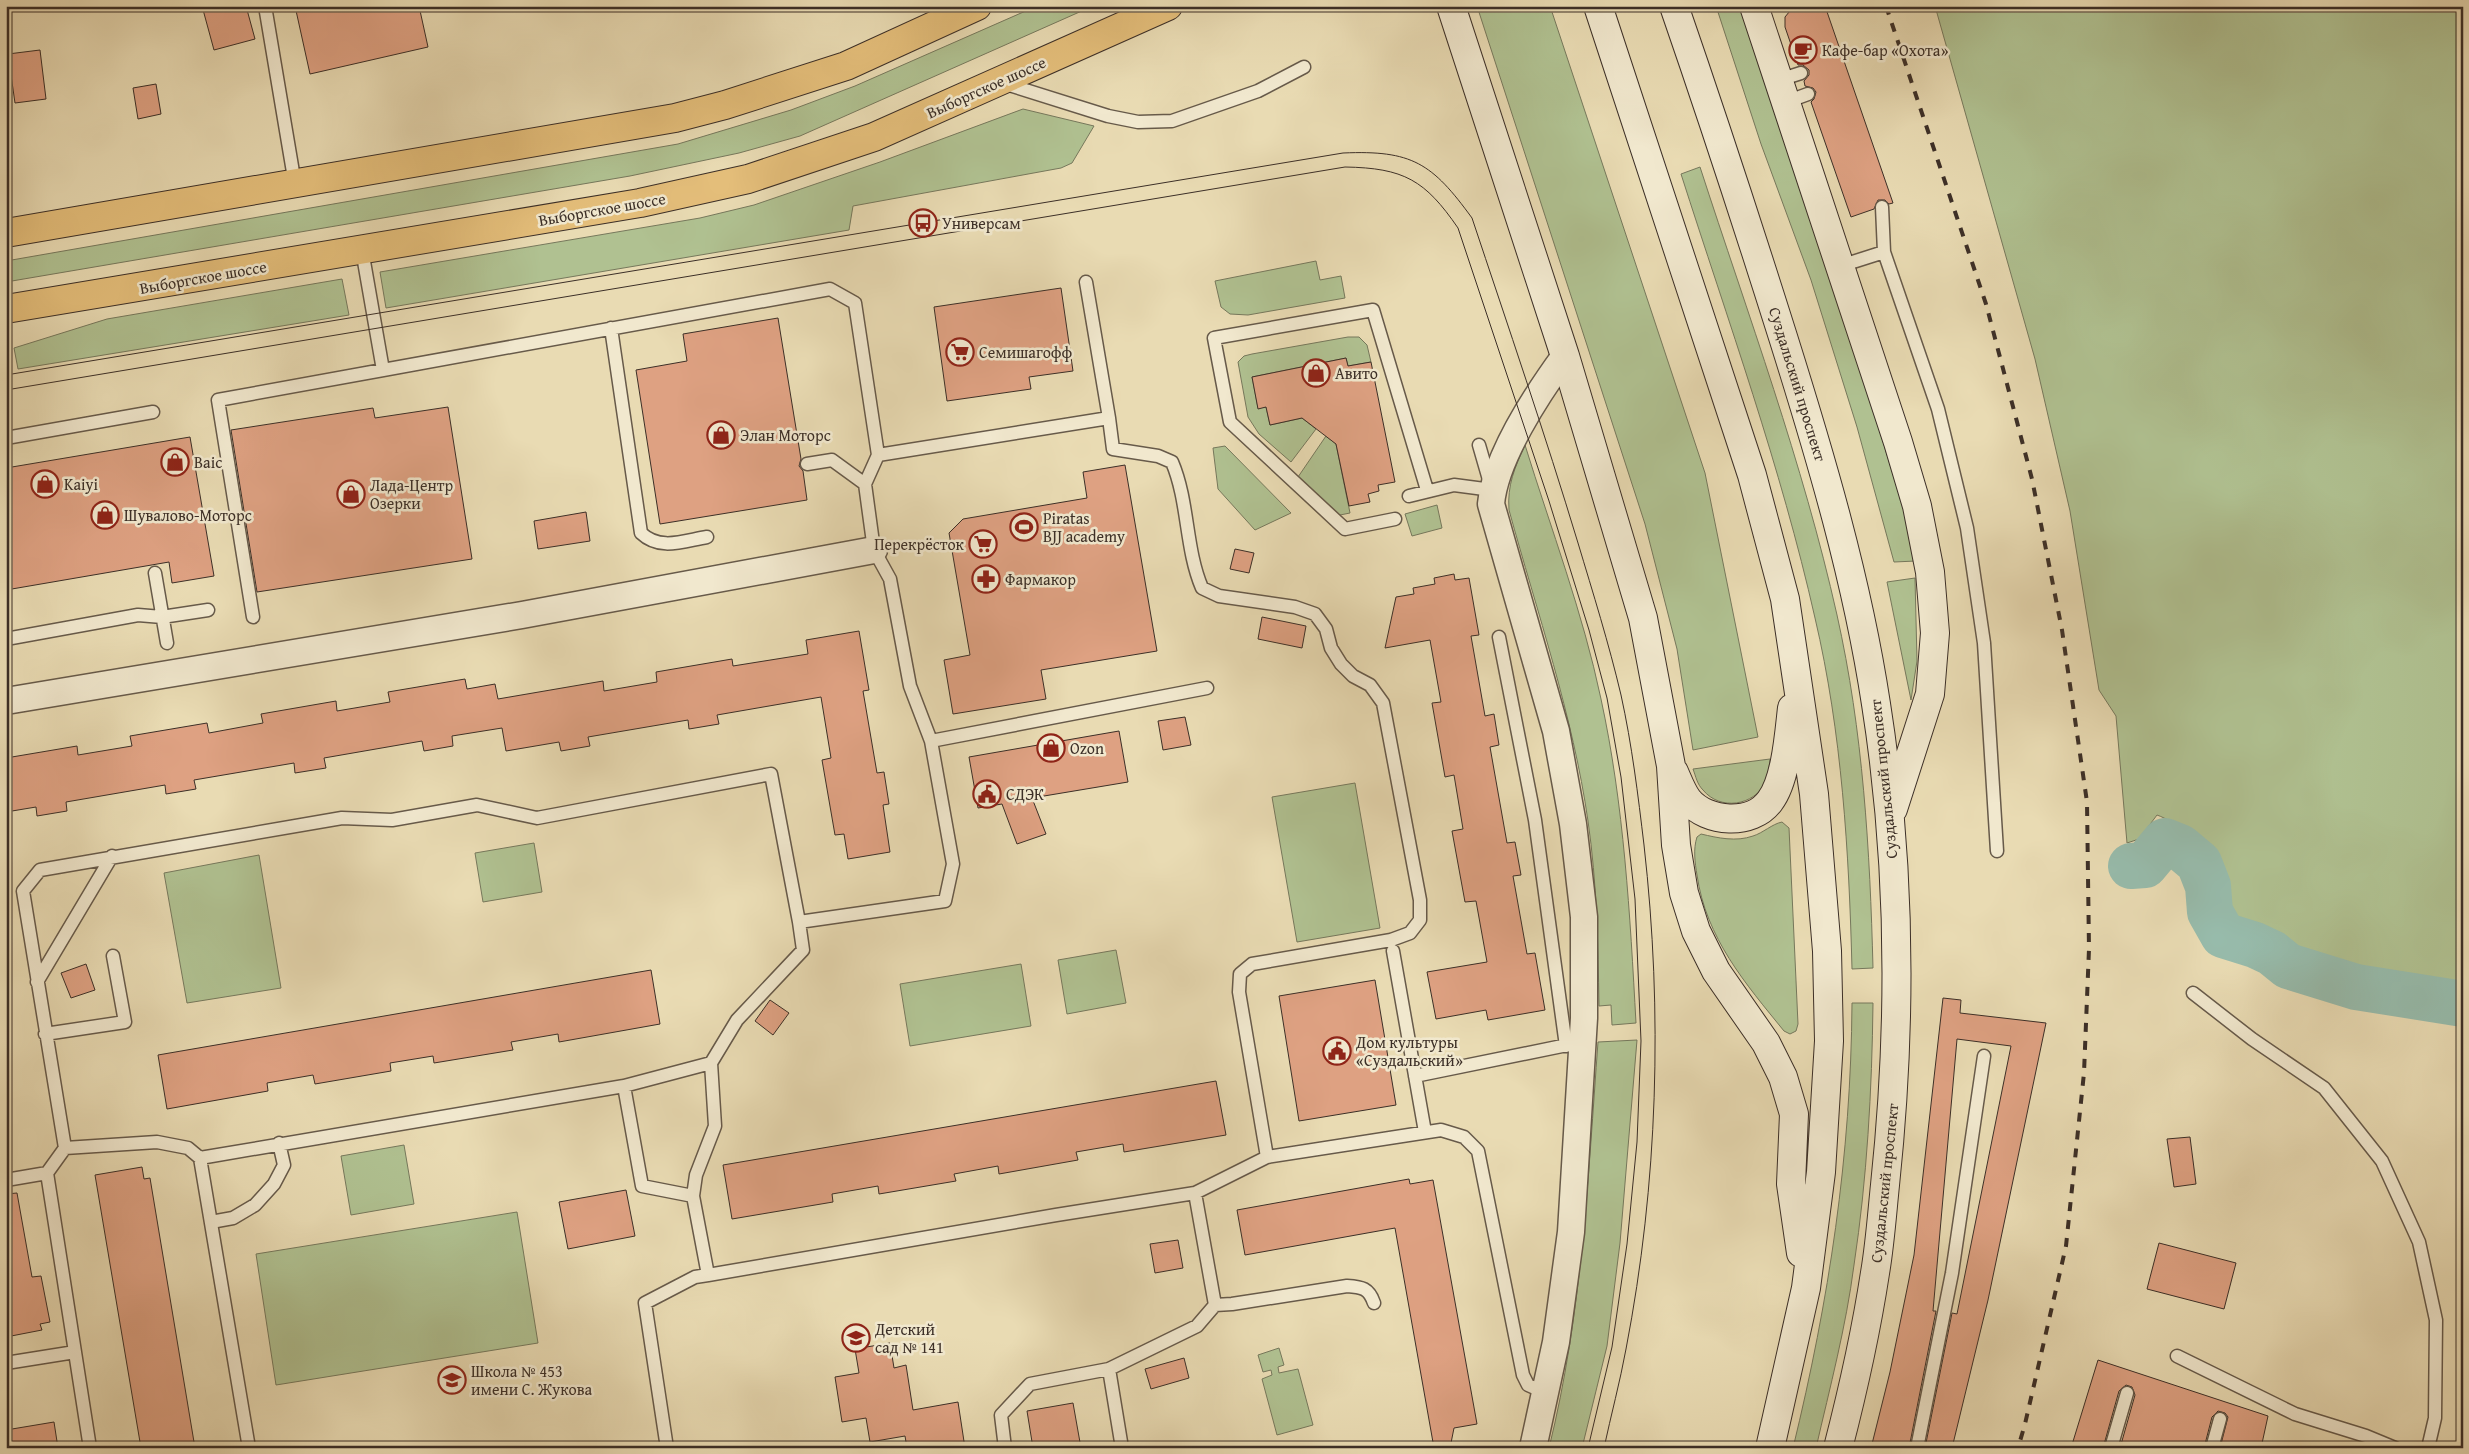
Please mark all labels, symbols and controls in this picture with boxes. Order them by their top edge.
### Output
cafe icon: Кафе-бар «Охота» [1788,35,1818,65]
place label: Кафе-бар «Охота» [1822,38,1948,62]
street label: Выборгское шоссе [922,50,1050,124]
street label: Выборгское шоссе [537,186,667,232]
bus stop icon: Универсам [908,208,938,238]
place label: Универсам [942,211,1021,235]
street label: Выборгское шоссе [138,254,268,300]
street label: Суздальский проспект [1763,304,1833,464]
supermarket icon: Семишагофф [945,337,975,367]
place label: Семишагофф [979,340,1073,364]
shop icon: Авито [1301,358,1331,388]
place label: Авито [1335,361,1378,385]
shop icon: Элан Моторс [706,420,736,450]
place label: Элан Моторс [740,423,831,447]
shop icon: Baic [160,447,190,477]
place label: Baic [194,450,222,474]
shop icon: Kaiyi [30,469,60,499]
place label: Kaiyi [64,472,98,496]
place label: Лада-Центр Озерки [370,473,453,515]
shop icon: Лада-Центр Озерки [336,479,366,509]
shop icon: Шувалово-Моторс [90,500,120,530]
place label: Шувалово-Моторс [124,503,252,527]
place label: Piratas BJJ academy [1043,506,1125,548]
sports icon: Piratas BJJ academy [1009,512,1039,542]
supermarket icon: Перекрёсток [968,529,998,559]
place label: Перекрёсток [874,532,965,556]
pharmacy icon: Фармакор [971,564,1001,594]
place label: Фармакор [1005,567,1076,591]
street label: Суздальский проспект [1863,698,1903,860]
shop icon: Ozon [1036,733,1066,763]
place label: Ozon [1070,736,1104,760]
public building icon: СДЭК [972,779,1002,809]
place label: СДЭК [1006,782,1044,806]
place label: Дом культуры «Суздальский» [1355,1030,1463,1072]
public building icon: Дом культуры «Суздальский» [1322,1036,1352,1066]
street label: Суздальский проспект [1864,1102,1904,1264]
place label: Детский сад № 141 [874,1317,944,1359]
school or university icon: Детский сад № 141 [841,1323,871,1353]
place label: Школа № 453 имени С. Жукова [471,1359,593,1401]
school or university icon: Школа № 453 имени С. Жукова [437,1365,467,1395]

